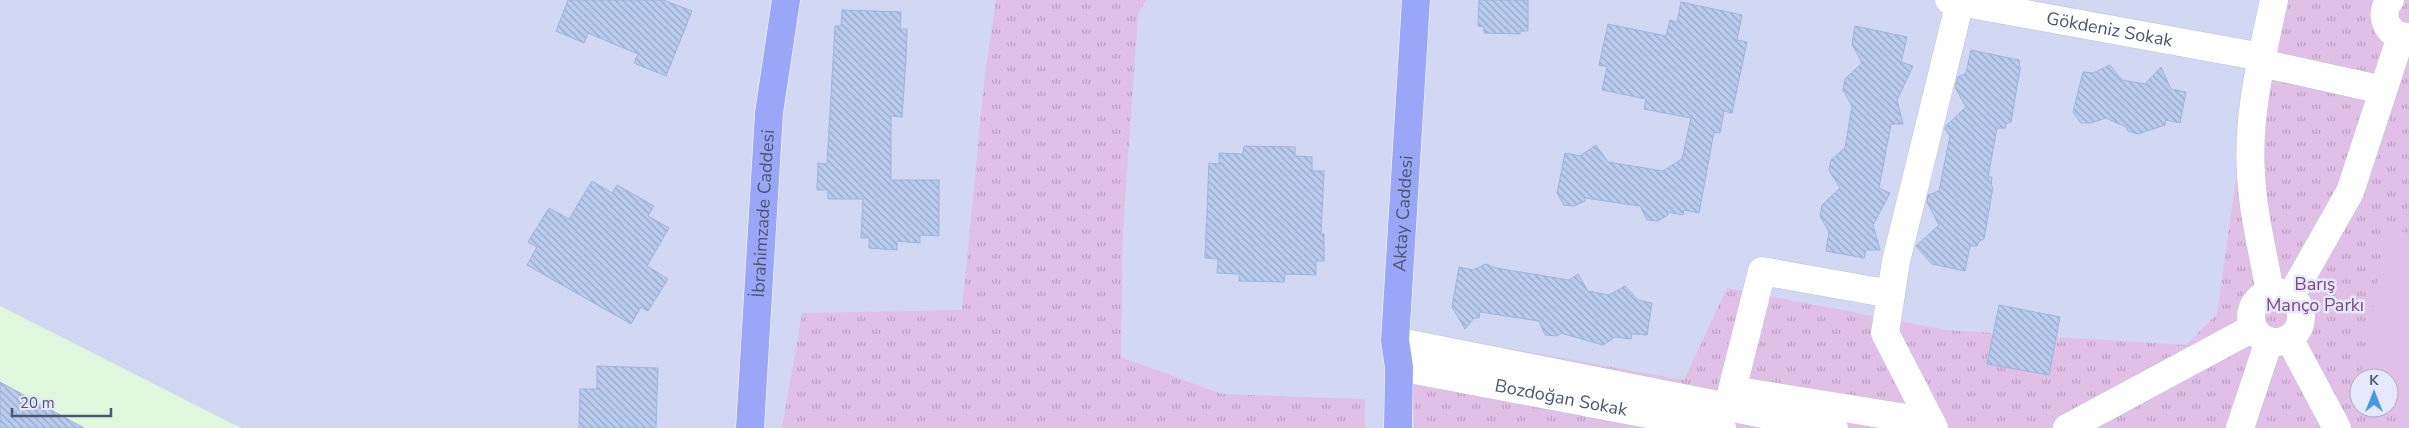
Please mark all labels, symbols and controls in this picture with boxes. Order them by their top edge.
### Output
street label: Gökdeniz Sokak [2044,6,2176,53]
street label: İbrahimzade Caddesi [746,129,780,298]
street label: Aktay Caddesi [1387,155,1418,272]
park label: Barış Manço Parkı [2266,272,2364,317]
north arrow [2349,368,2399,418]
text: K [2369,371,2379,390]
street label: Bozdoğan Sokak [1493,373,1630,422]
scale bar [12,386,111,418]
text: 20 m [20,393,55,413]

